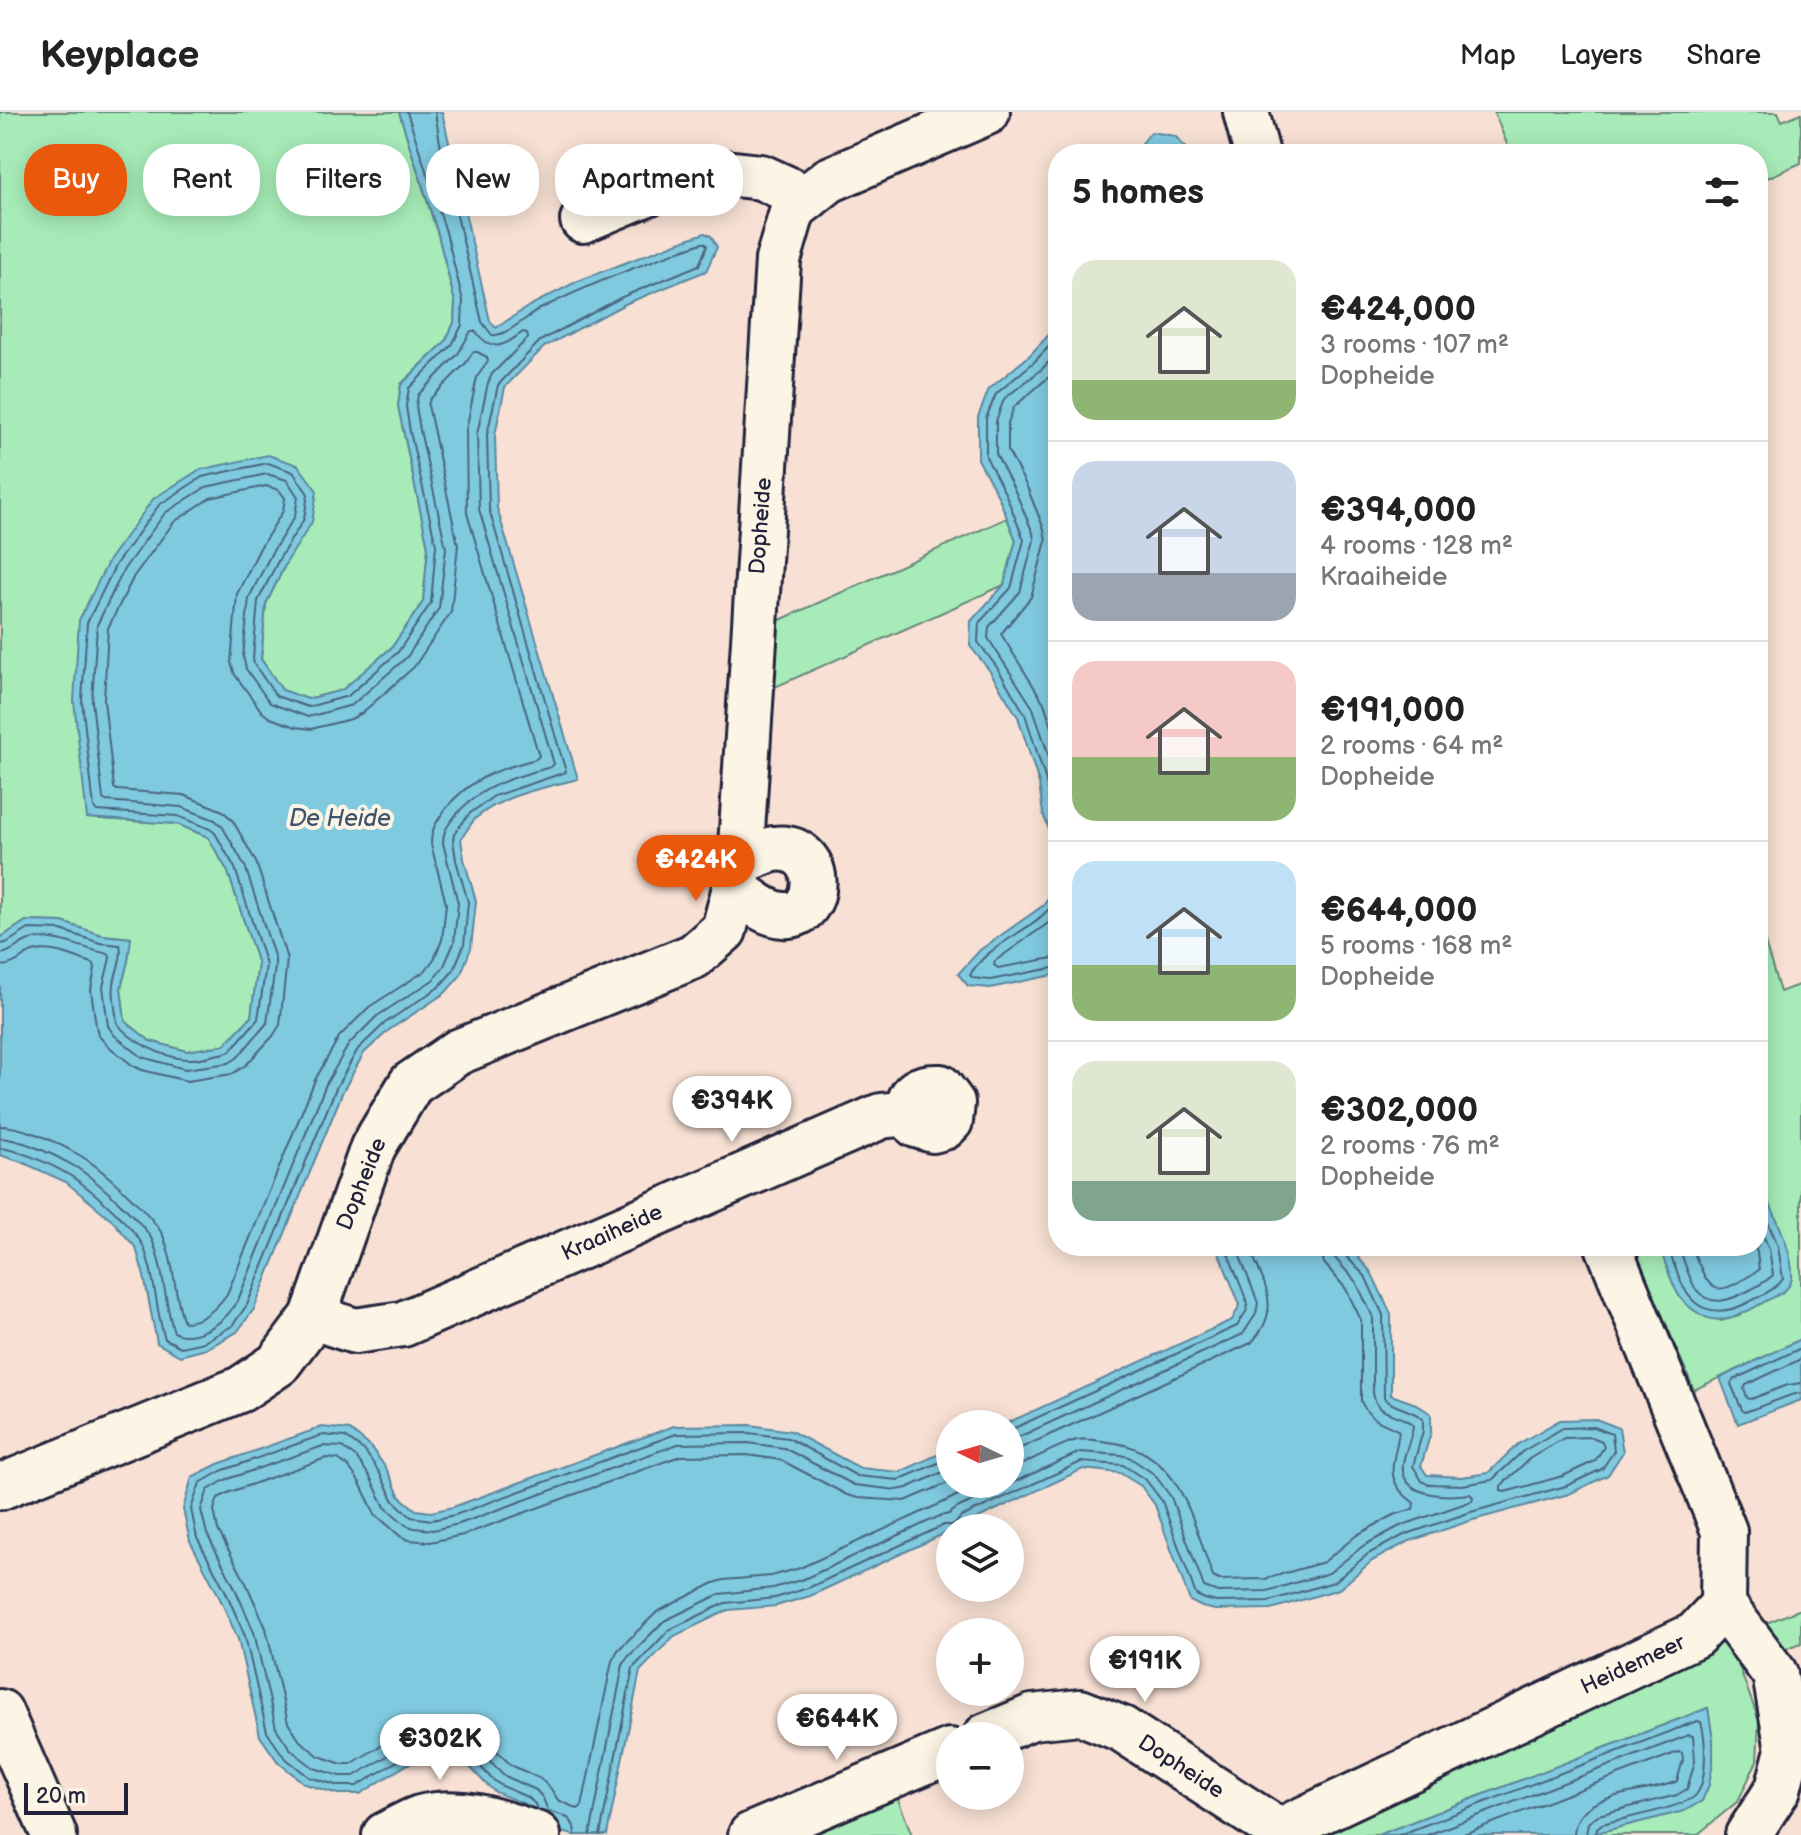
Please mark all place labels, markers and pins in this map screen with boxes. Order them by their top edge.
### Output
pin: €424K [640,835,752,903]
pin: €394K [676,1076,788,1144]
pin: €191K [1089,1636,1201,1704]
pin: €644K [781,1694,893,1762]
pin: €302K [384,1714,496,1782]

